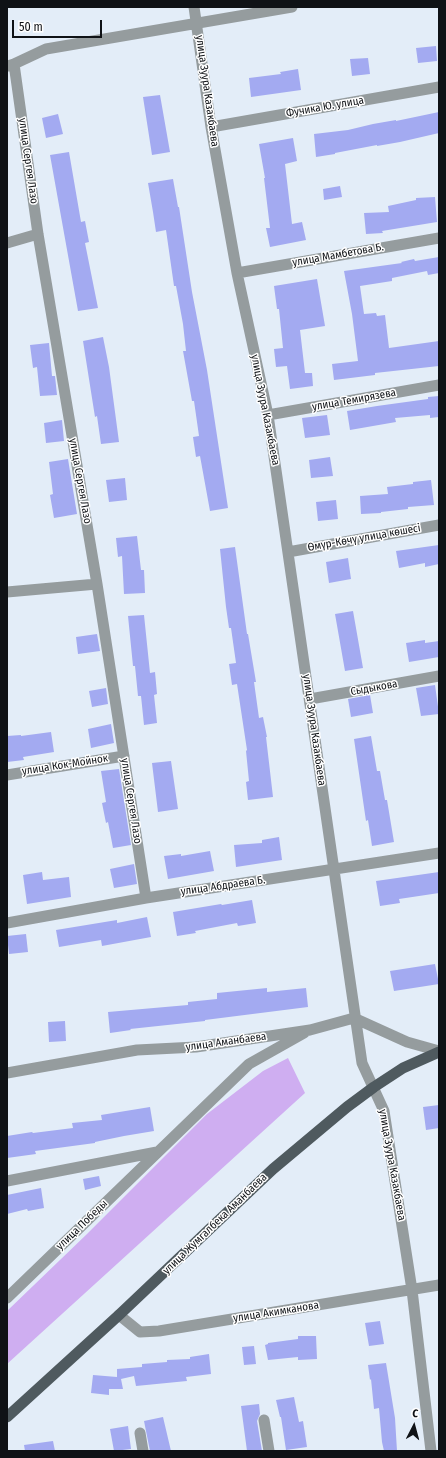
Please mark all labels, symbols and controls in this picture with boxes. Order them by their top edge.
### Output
scale bar [14,12,104,38]
text: 50 m [19,20,43,34]
street label: улица Зуура Казакбаева [193,34,221,148]
street label: Фучика Ю. улица [285,94,365,120]
street label: улица Сергея Лазо [15,117,41,205]
street label: улица Мамбетова Б. [291,240,385,270]
street label: улица Зуура Казакбаева [248,353,282,467]
street label: улица Темирязева [311,386,397,414]
street label: улица Сергея Лазо [66,437,94,525]
street label: Өмүр-Көчү улица көшесі [306,522,422,554]
street label: улица Зуура Казакбаева [300,673,328,787]
street label: Сыдыкова [350,677,398,699]
street label: улица Кок-Мойнок [21,752,109,778]
street label: улица Сергея Лазо [118,757,144,845]
street label: улица Абдраева Б. [180,874,266,898]
street label: улица Аманбаева [185,1030,267,1054]
street label: улица Зуура Казакбаева [376,1108,408,1222]
street label: улица Жумгалбека Аманбаева [160,1171,270,1277]
street label: улица Победы [54,1197,110,1253]
street label: улица Акимканова [232,1299,320,1325]
north arrow [394,1406,434,1446]
text: С [412,1407,419,1420]

